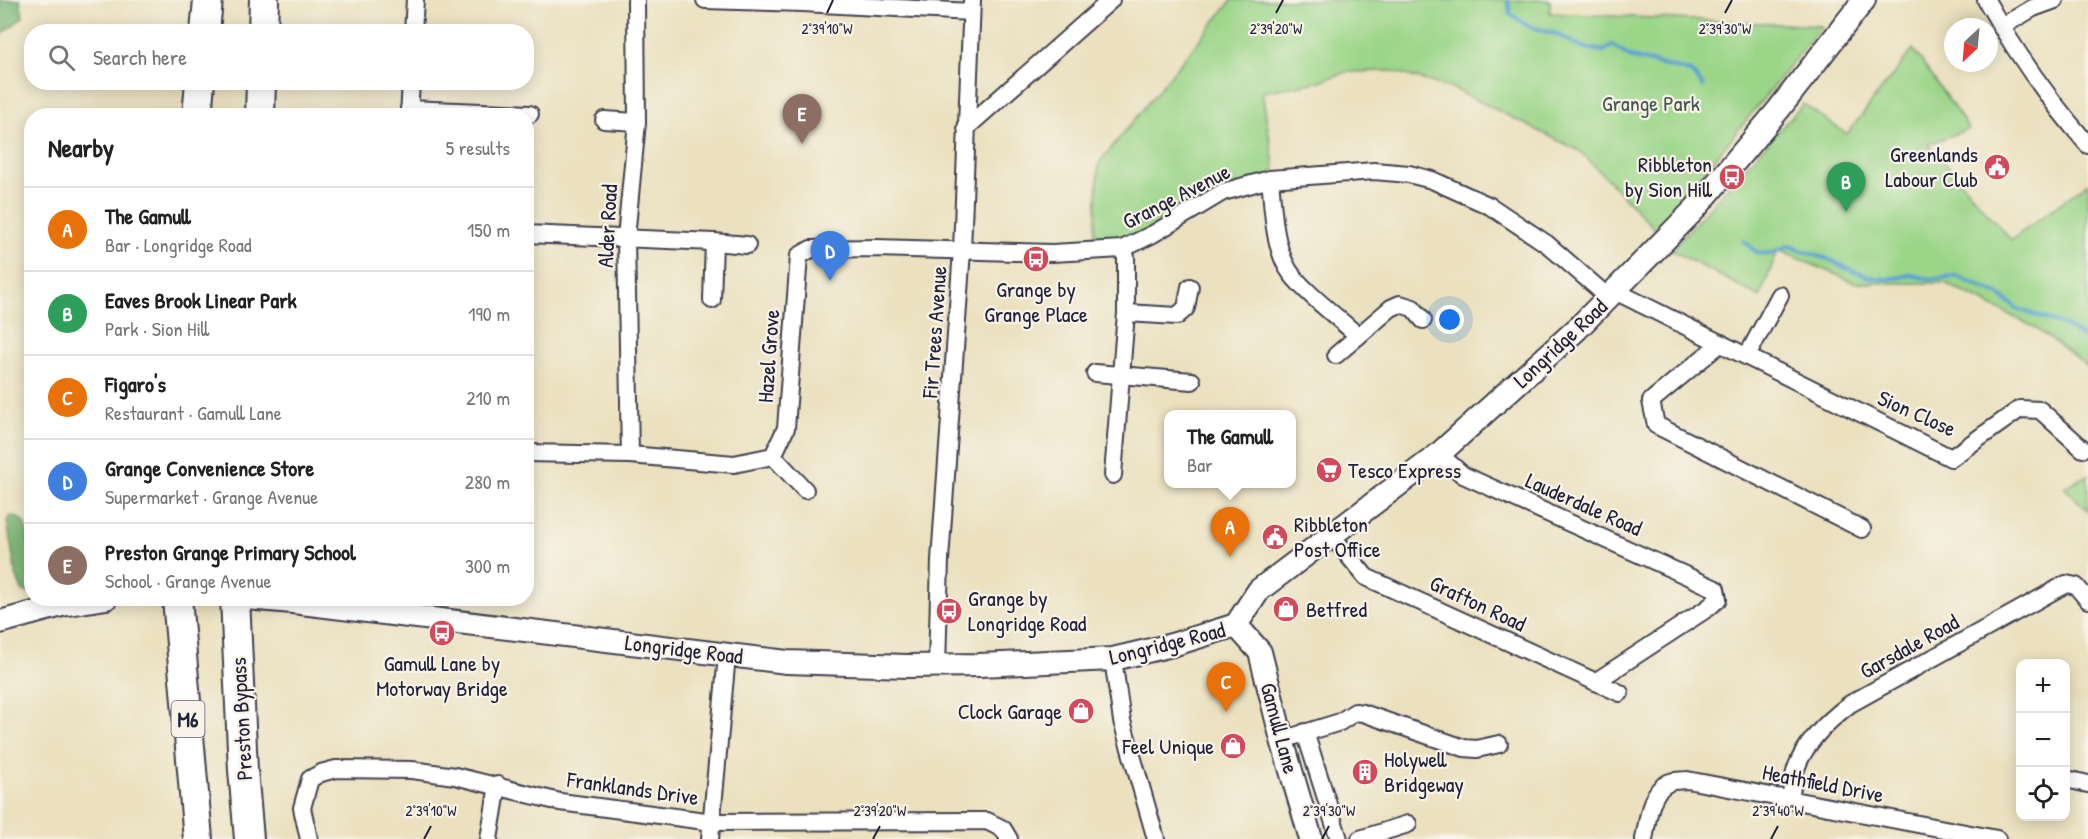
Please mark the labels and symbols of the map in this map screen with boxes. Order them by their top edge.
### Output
text: 2°39'10"W [801,18,853,39]
text: 2°39'20"W [1250,18,1303,39]
text: 2°39'30"W [1699,18,1752,39]
north arrow [1944,18,1998,72]
park label: Grange Park [1602,88,1700,118]
pin: E [782,94,822,144]
place label: Greenlands Labour Club [1885,139,1978,194]
place label: Ribbleton by Sion Hill [1625,149,1713,204]
public building icon: Greenlands Labour Club [1982,152,2012,182]
street label: Grange Avenue [1117,156,1235,236]
bus stop icon: Ribbleton by Sion Hill [1717,162,1747,192]
pin: B [1826,162,1866,212]
street label: Alder Road [590,183,624,268]
pin: D [810,232,850,281]
bus stop icon: Grange by Grange Place [1021,244,1051,274]
street label: Fir Trees Avenue [914,265,954,400]
place label: Grange by Grange Place [984,274,1088,329]
street label: Longridge Road [1506,291,1614,394]
your location [1435,305,1464,334]
street label: Hazel Grove [750,308,786,404]
street label: Sion Close [1873,382,1961,444]
supermarket icon: Tesco Express [1314,455,1344,485]
place label: Tesco Express [1348,455,1461,485]
street label: Lauderdale Road [1521,465,1647,543]
pin: A [1210,508,1250,557]
place label: Ribbleton Post Office [1294,509,1381,564]
public building icon: Ribbleton Post Office [1260,522,1290,552]
street label: Grafton Road [1425,568,1531,639]
place label: Grange by Longridge Road [968,583,1087,638]
shop icon: Betfred [1271,594,1301,624]
place label: Betfred [1306,594,1368,624]
bus stop icon: Grange by Longridge Road [934,596,964,626]
street label: Garsdale Road [1854,606,1964,686]
street label: Longridge Road [1106,614,1228,672]
bus stop icon: Gamull Lane by Motorway Bridge [427,618,457,648]
street label: Longridge Road [623,627,745,671]
place label: Gamull Lane by Motorway Bridge [376,648,508,703]
street label: Preston Bypass [223,657,259,781]
pin: C [1206,662,1246,712]
street label: Gamull Lane [1253,679,1307,777]
place label: Clock Garage [958,696,1062,726]
shop icon: Clock Garage [1066,696,1096,726]
road number: M6 [172,701,204,737]
place label: Feel Unique [1122,731,1214,761]
shop icon: Feel Unique [1218,731,1248,761]
place label: Holywell Bridgeway [1384,744,1464,799]
building icon: Holywell Bridgeway [1350,757,1380,787]
street label: Heathfield Drive [1760,757,1886,809]
street label: Franklands Drive [564,764,701,812]
text: 2°39'10"W [405,800,457,821]
text: 2°39'20"W [854,800,907,821]
text: 2°39'30"W [1303,800,1356,821]
text: 2°39'40"W [1752,800,1804,821]

